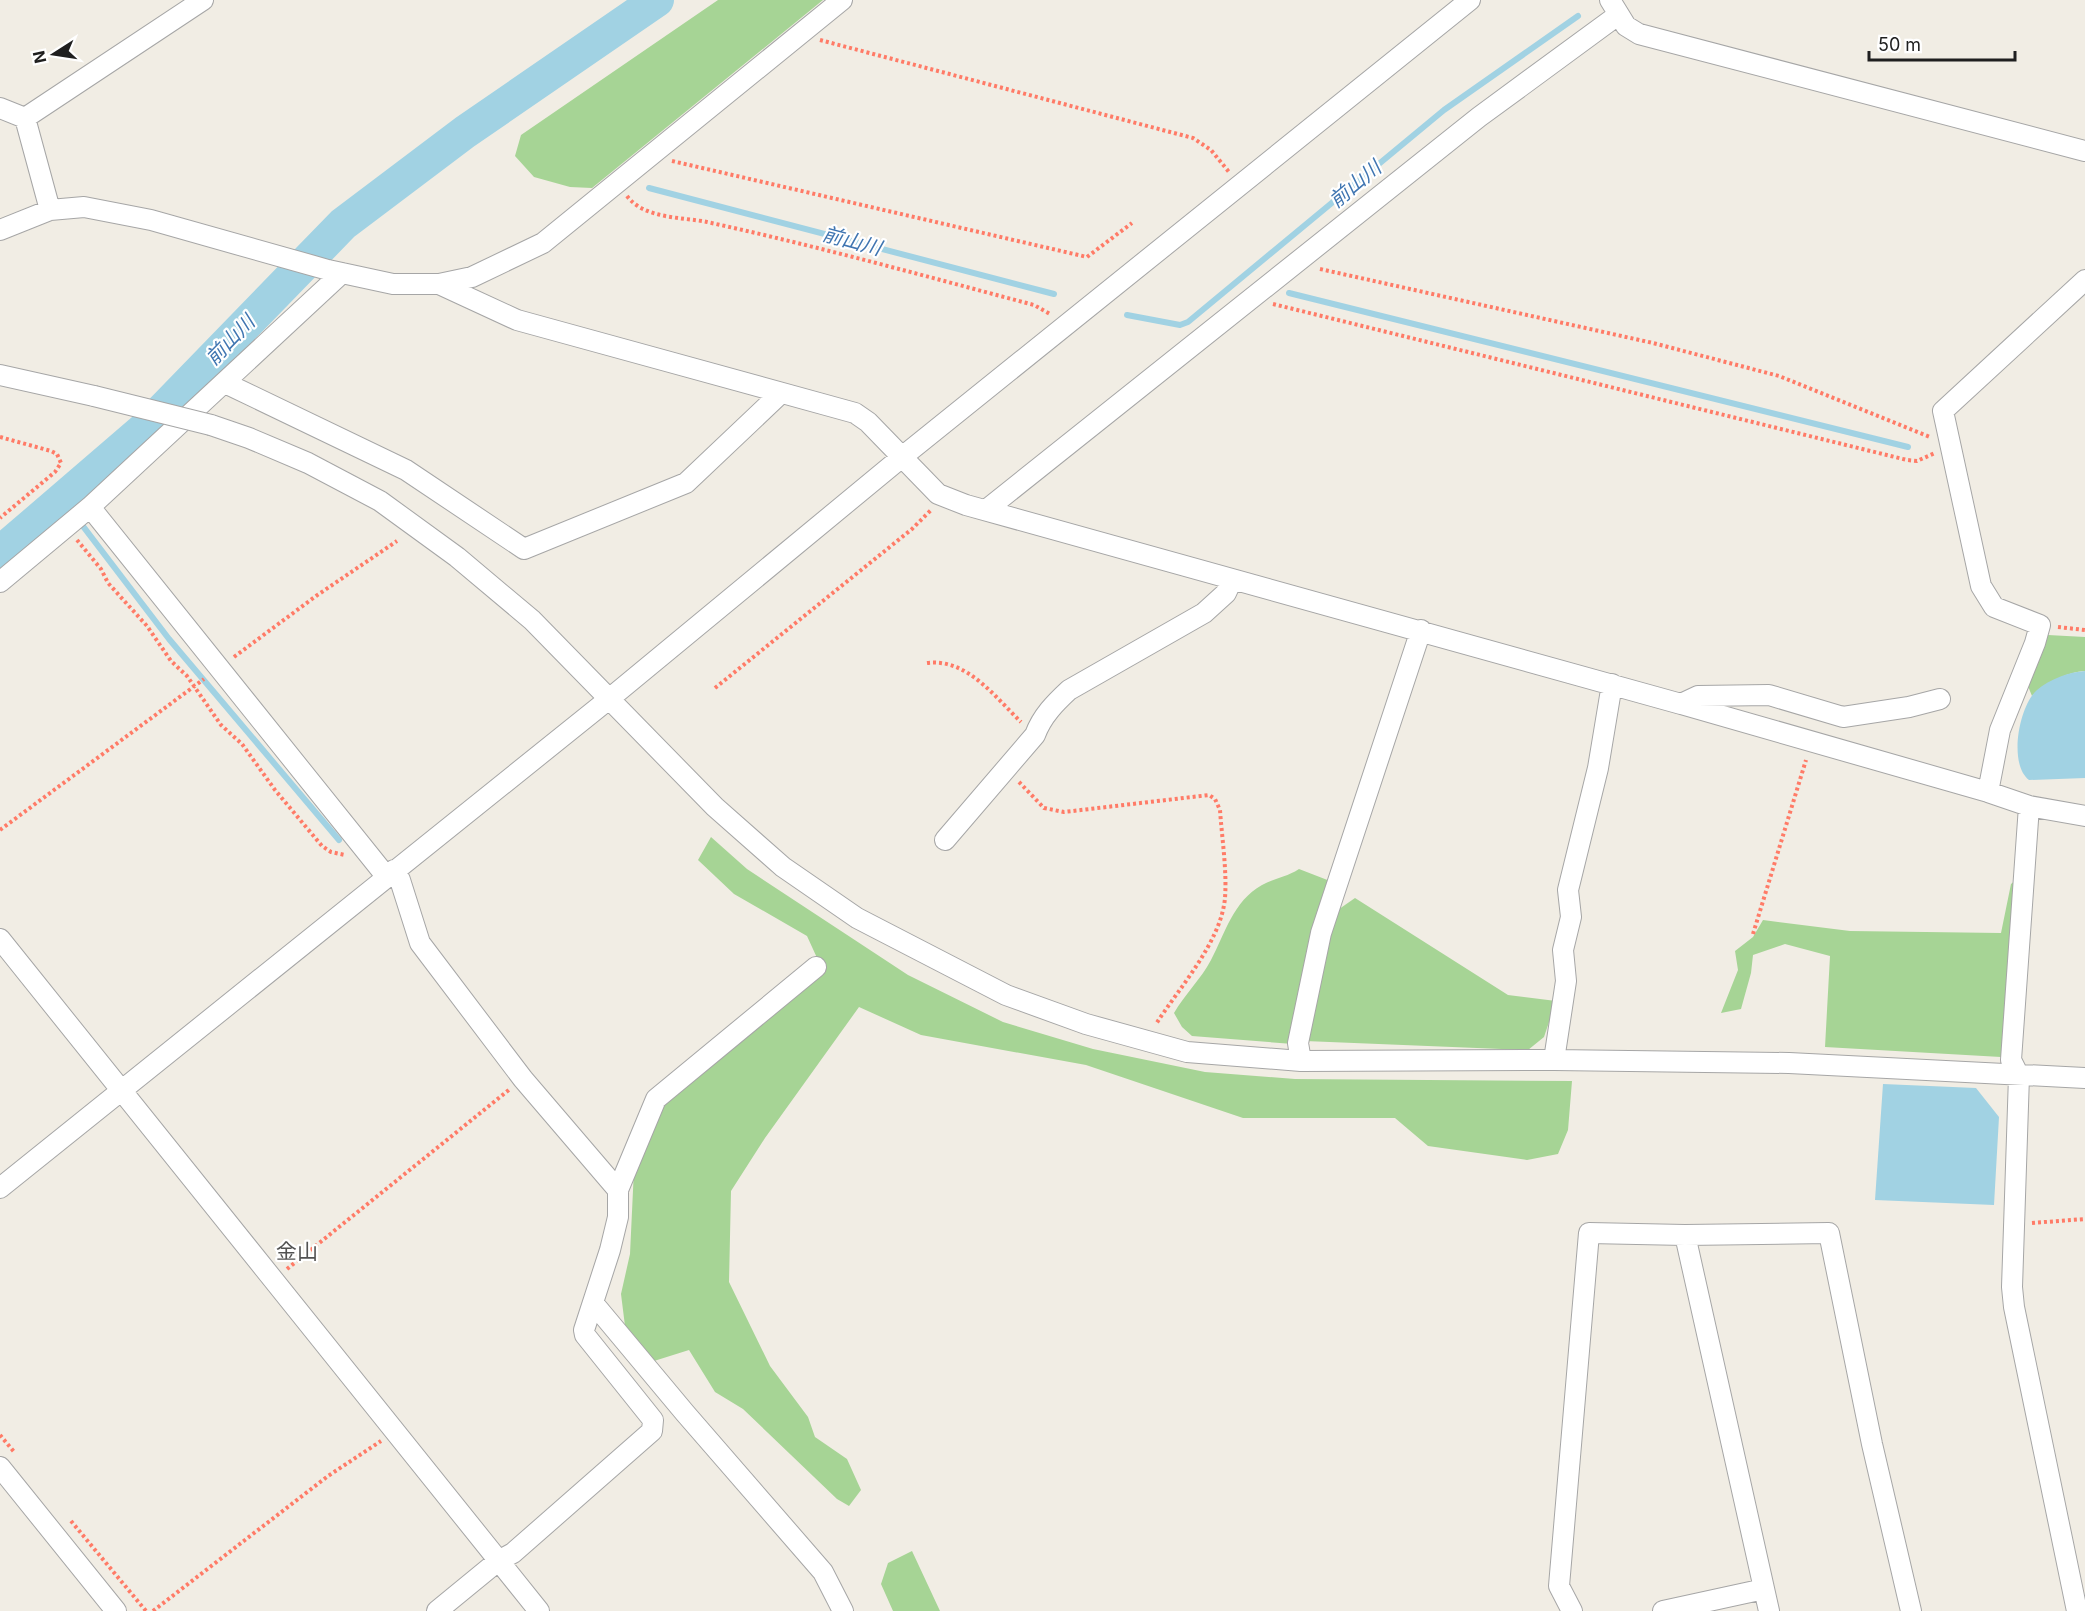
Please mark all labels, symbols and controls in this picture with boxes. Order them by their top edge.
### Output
north arrow [24,24,84,84]
scale bar [1869,24,2014,62]
text: 50 m [1878,34,1921,55]
text: N [28,49,50,65]
water label: 前山川 [1324,154,1387,212]
water label: 前山川 [820,222,886,261]
water label: 前山川 [201,309,261,370]
district label: 金山 [276,1239,318,1264]

